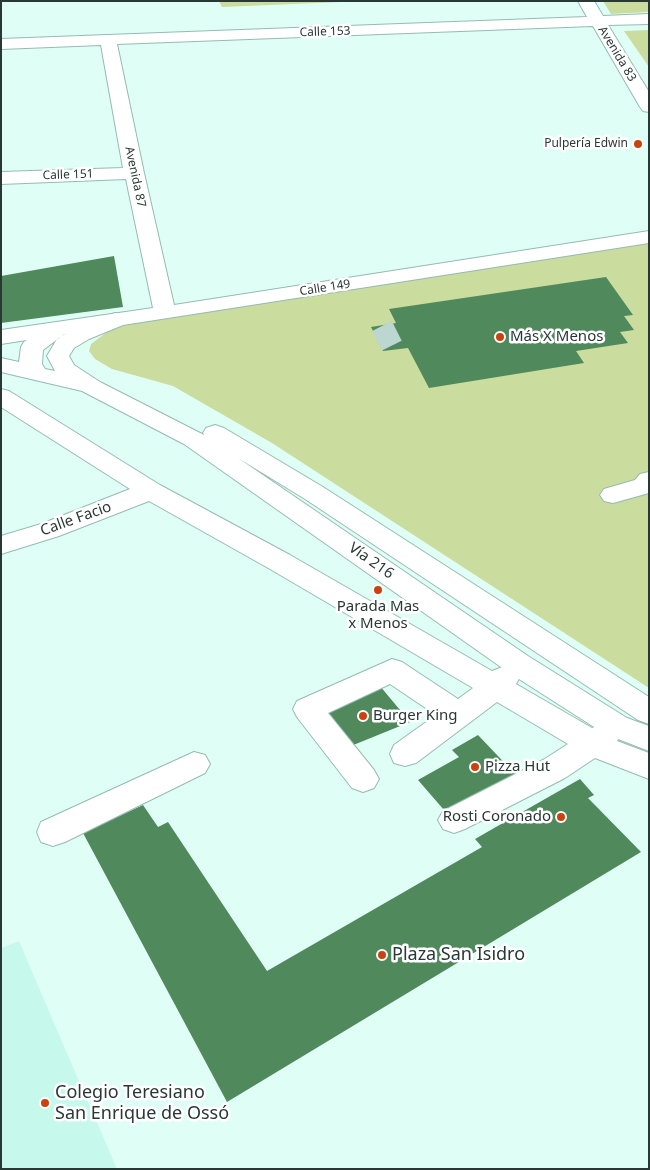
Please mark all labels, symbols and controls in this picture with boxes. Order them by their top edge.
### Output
street label: Calle 153 [299,24,351,40]
street label: Avenida 83 [595,24,639,84]
place label: Pulpería Edwin [544,137,628,151]
marker: Pulpería Edwin [632,138,644,150]
street label: Avenida 87 [122,145,148,209]
street label: Calle 151 [42,167,94,183]
street label: Calle 149 [299,277,351,299]
place label: Más X Menos [510,328,603,346]
marker: Más X Menos [494,331,506,343]
street label: Calle Facio [38,498,114,540]
street label: Vía 216 [345,539,397,583]
marker: Parada Mas x Menos [372,584,384,596]
place label: Parada Mas x Menos [337,598,419,633]
place label: Burger King [373,707,457,725]
marker: Burger King [357,710,369,722]
place label: Pizza Hut [485,758,550,776]
marker: Pizza Hut [469,761,481,773]
place label: Rosti Coronado [443,808,551,826]
marker: Rosti Coronado [555,811,567,823]
place label: Plaza San Isidro [392,944,525,966]
marker: Plaza San Isidro [376,949,388,961]
place label: Colegio Teresiano San Enrique de Ossó [55,1082,229,1124]
marker: Colegio Teresiano San Enrique de Ossó [39,1097,51,1109]

